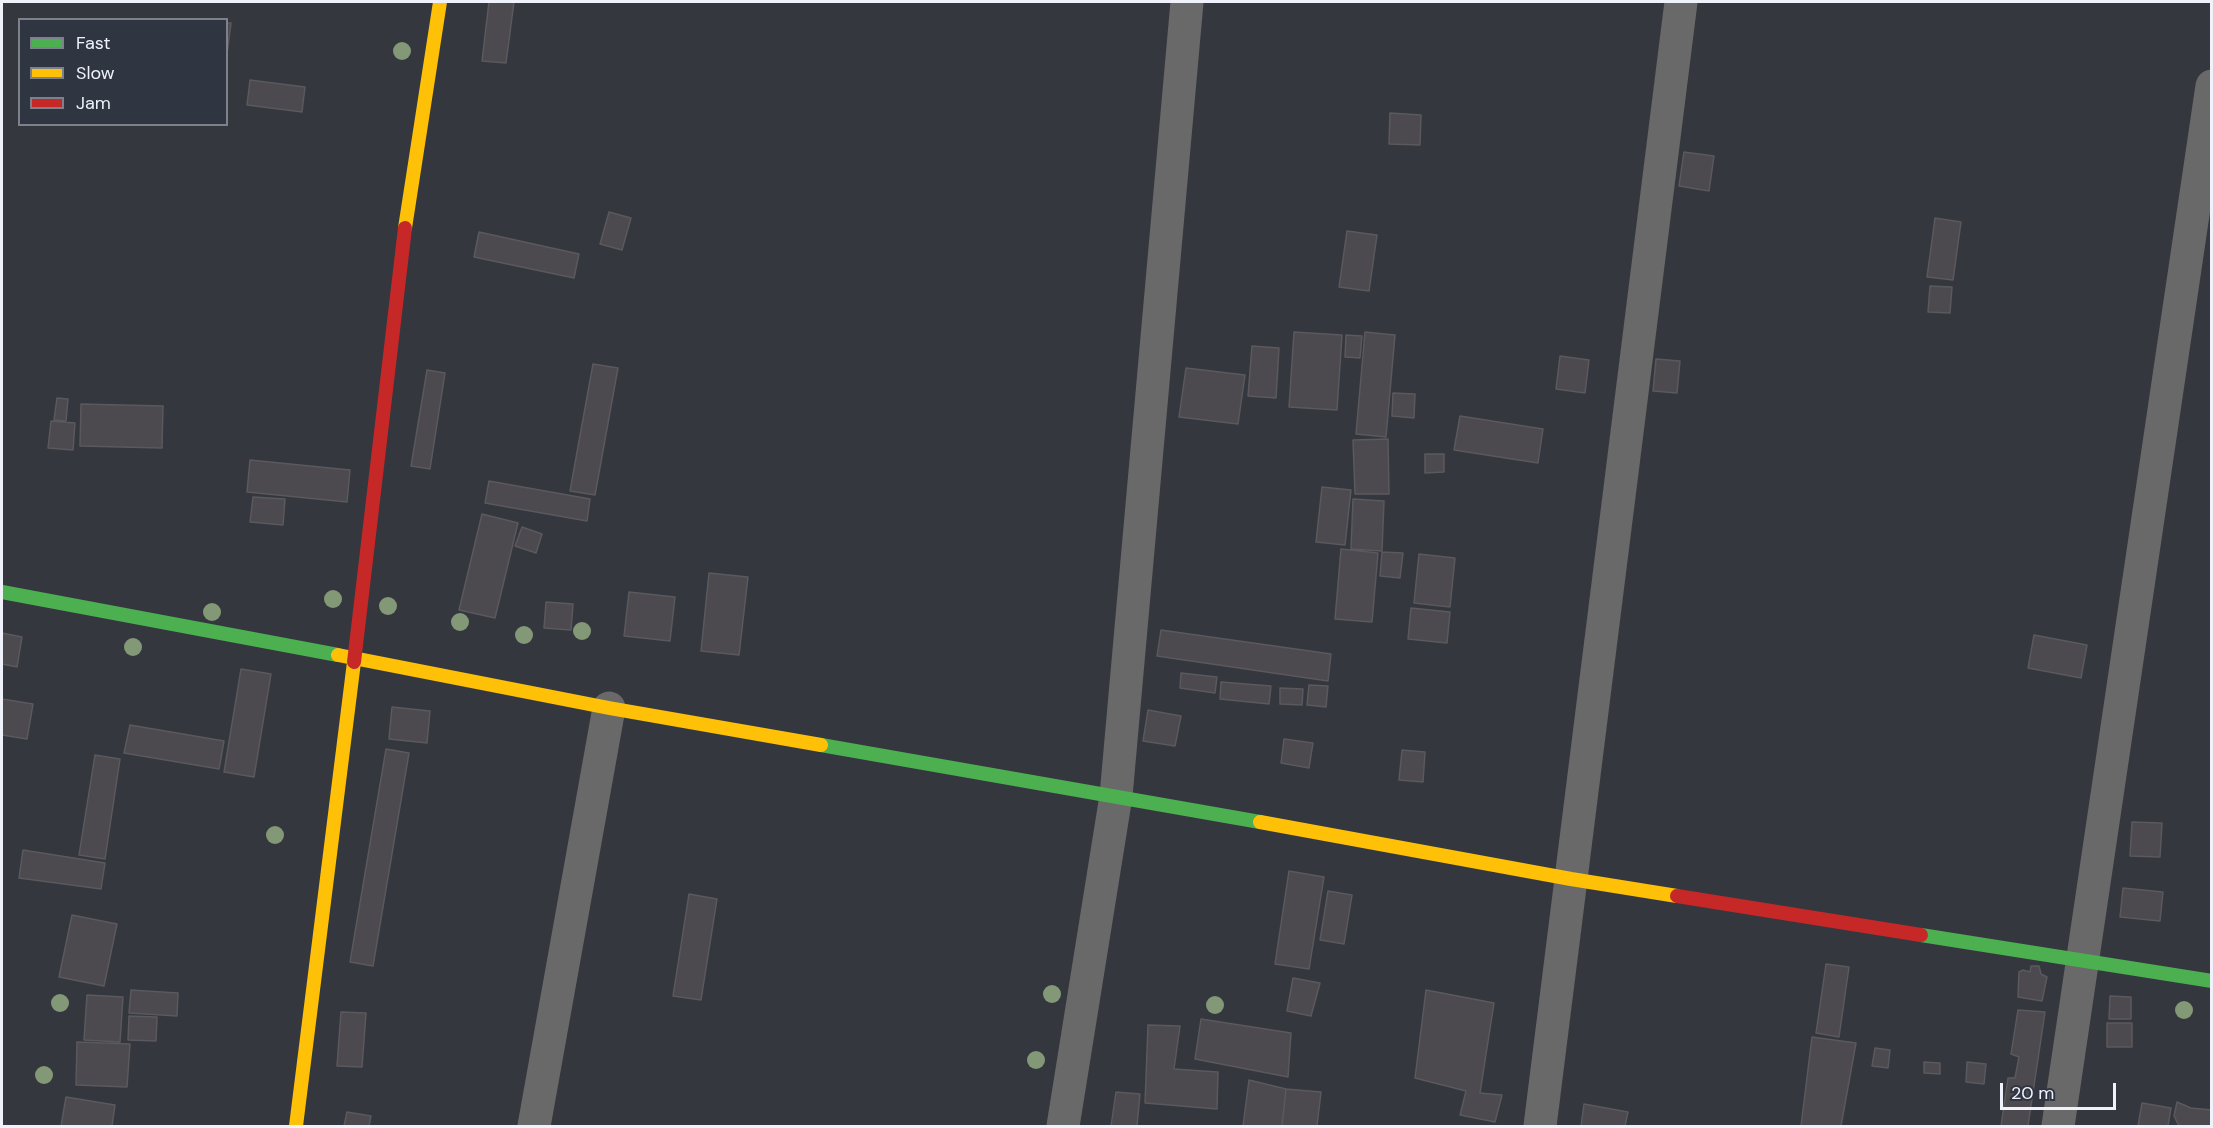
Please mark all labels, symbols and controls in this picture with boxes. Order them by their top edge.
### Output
legend [18,18,228,126]
text: Fast [76,31,111,55]
text: Slow [76,61,115,85]
text: Jam [76,91,111,115]
scale bar [2003,1071,2118,1109]
text: 20 m [2011,1081,2054,1105]

